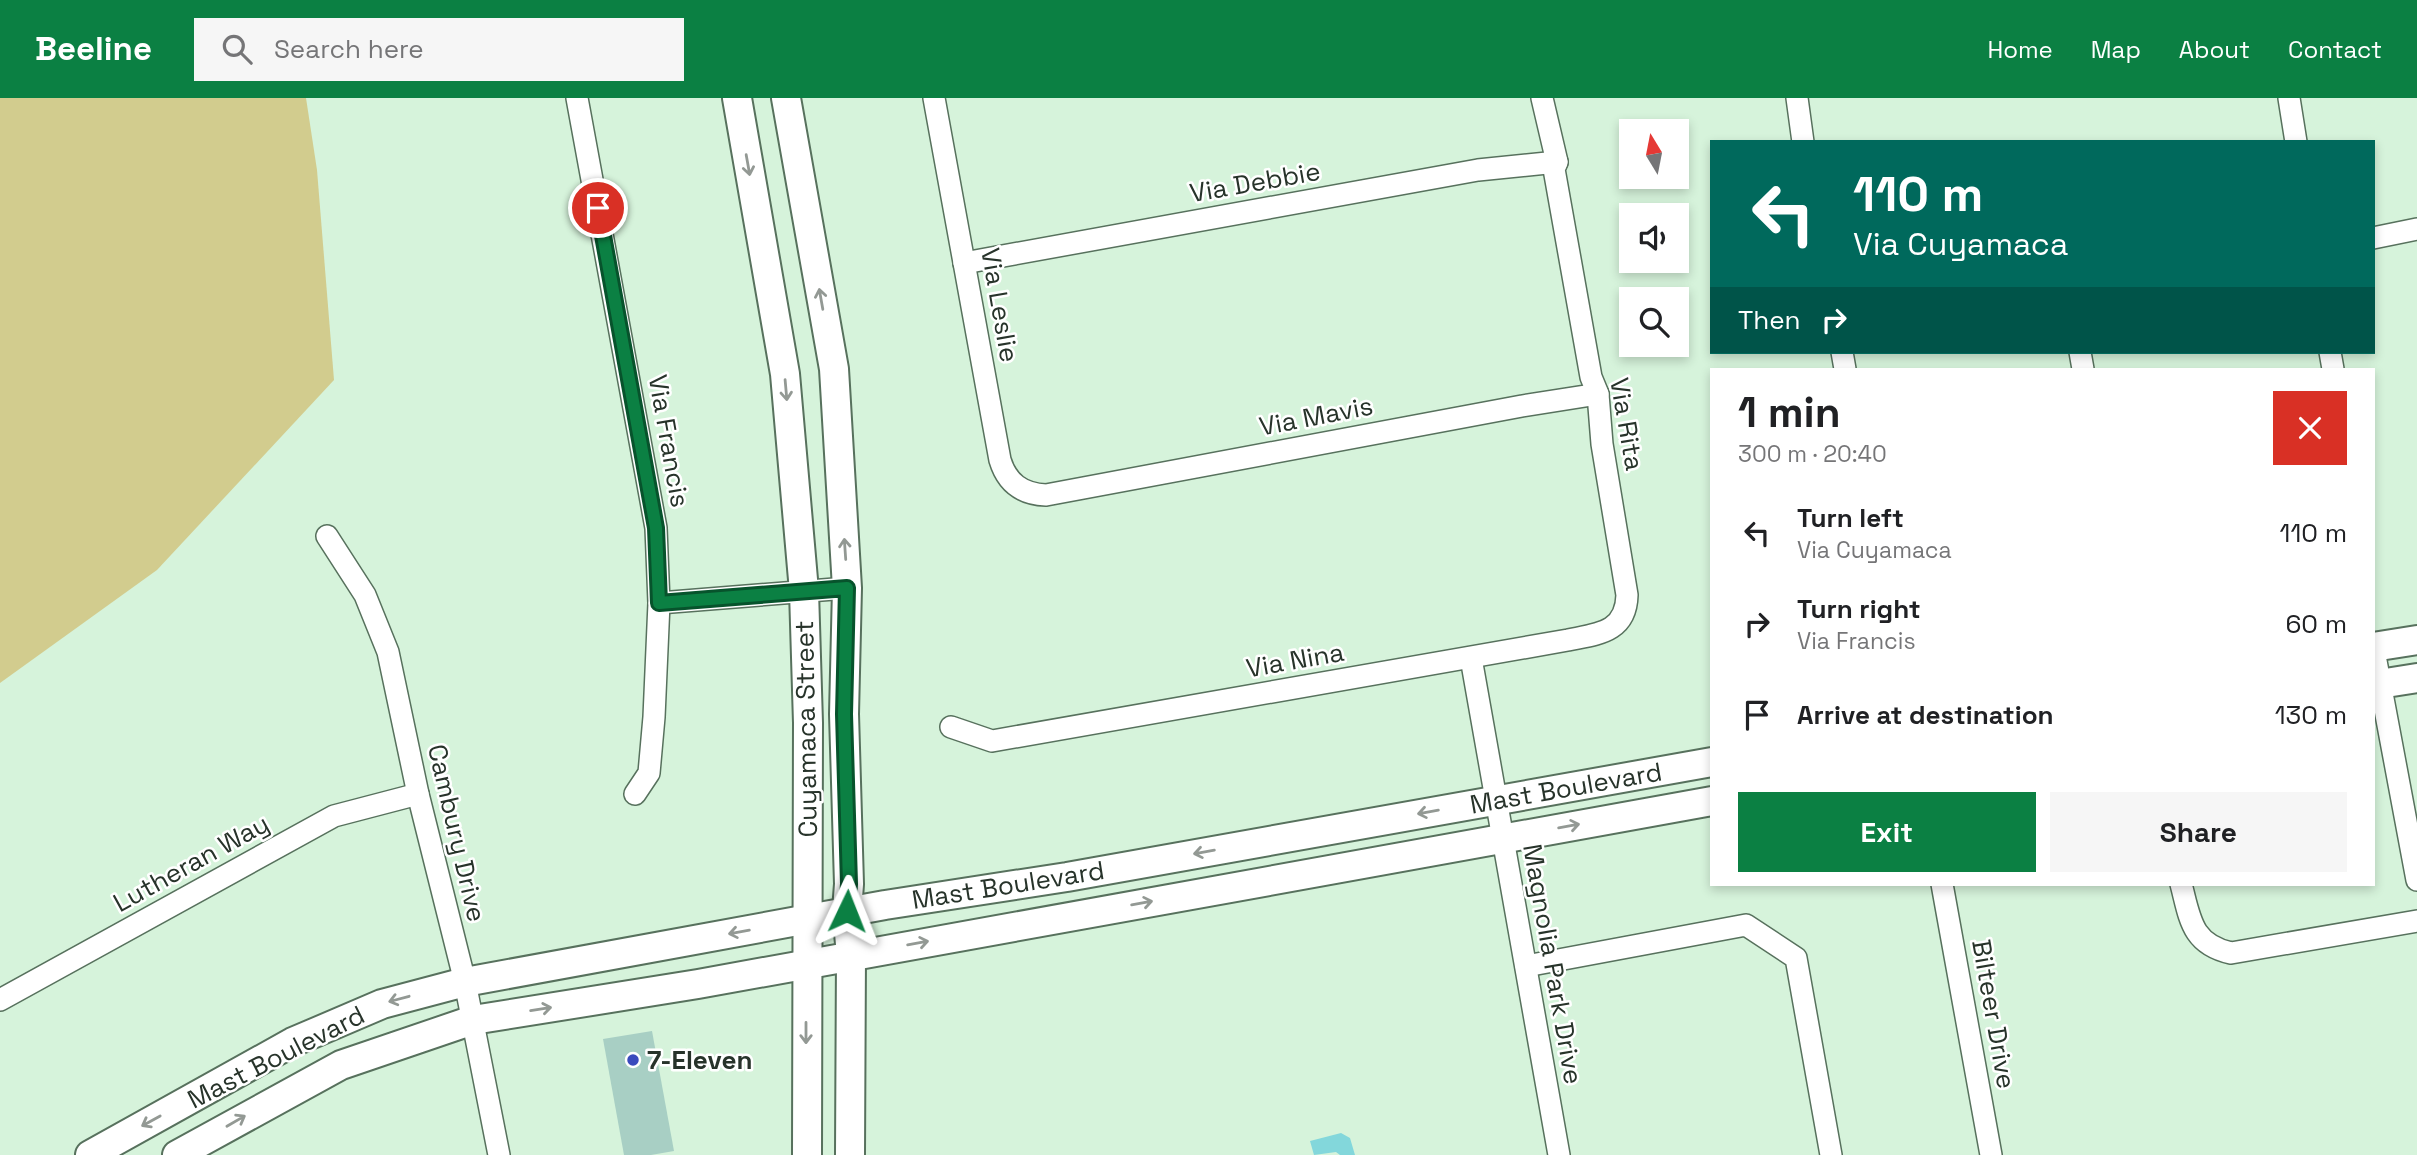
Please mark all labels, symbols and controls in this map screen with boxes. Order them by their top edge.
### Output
search box [194,18,684,81]
text: Beeline [35,28,152,70]
icon: search [218,30,256,68]
text: Search here [274,32,424,66]
text: Home [1987,34,2053,65]
text: Map [2091,34,2141,65]
text: About [2179,34,2250,65]
text: Contact [2288,34,2382,65]
north arrow [1619,119,1689,189]
map controls [1619,119,1689,357]
one-way arrow [742,153,755,176]
street label: Via Debbie [1187,154,1323,210]
text: 110 m [1853,163,1983,225]
icon: left [1738,168,1829,259]
pin [568,178,628,238]
icon: arrive [579,189,617,227]
button: sound [1619,203,1689,273]
text: Via Cuyamaca [1853,224,2068,264]
street label: Via Leslie [973,245,1027,365]
button: search [1619,287,1689,357]
one-way arrow [814,288,827,311]
icon: right [1815,301,1853,339]
text: Then [1738,303,1801,337]
street label: Via Francis [641,372,697,510]
street label: Via Rita [1602,375,1652,473]
one-way arrow [780,378,793,400]
text: 1 min [1738,386,1841,439]
street label: Via Mavis [1256,388,1376,444]
button: close [2273,391,2347,465]
text: 300 m · 20:40 [1738,439,1887,469]
text: Turn left [1797,501,1904,535]
icon: left [1738,514,1776,552]
text: 110 m [2280,516,2347,550]
text: Via Cuyamaca [1797,535,1952,565]
one-way arrow [838,538,851,561]
text: Turn right [1797,592,1921,626]
icon: right [1738,605,1776,643]
text: 60 m [2285,607,2347,641]
street label: Cuyamaca Street [787,620,825,838]
text: Via Francis [1797,626,1916,656]
street label: Via Nina [1243,635,1347,685]
icon: arrive [1738,696,1776,734]
text: Arrive at destination [1797,698,2054,732]
text: 130 m [2275,698,2347,732]
street label: Cambury Drive [420,741,494,925]
street label: Mast Boulevard [1467,754,1665,822]
button: Exit [1738,792,2036,872]
button: Share [2050,792,2347,872]
street label: Lutheran Way [107,806,275,920]
one-way arrow [1417,806,1440,819]
one-way arrow [1557,819,1580,833]
street label: Magnolia Park Drive [1515,841,1591,1087]
one-way arrow [1193,845,1216,859]
street label: Mast Boulevard [909,853,1107,917]
position arrow [810,874,884,948]
one-way arrow [1130,896,1153,909]
one-way arrow [728,926,751,939]
one-way arrow [906,936,929,949]
street label: Bilteer Drive [1964,937,2024,1091]
one-way arrow [388,993,411,1006]
street label: Mast Boulevard [182,998,370,1116]
one-way arrow [529,1003,551,1016]
one-way arrow [799,1021,813,1044]
place label: 7-Eleven [647,1043,752,1077]
marker: 7-Eleven [625,1052,641,1068]
one-way arrow [142,1114,162,1128]
one-way arrow [225,1114,246,1127]

